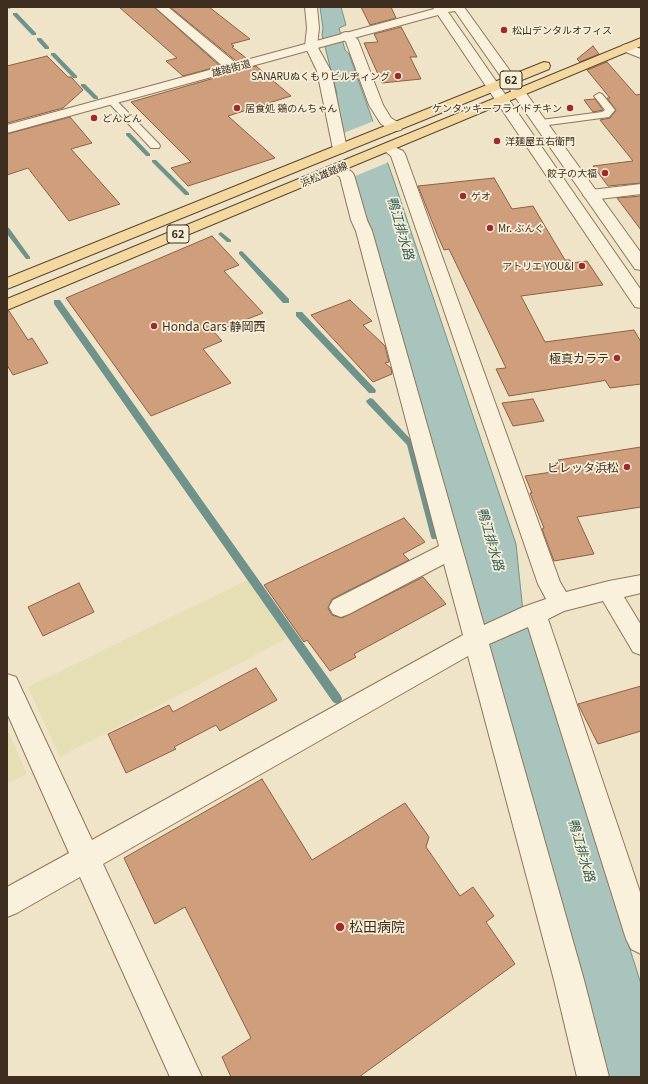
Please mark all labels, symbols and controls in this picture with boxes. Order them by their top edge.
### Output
place label: 松山デンタルオフィス [512,24,612,36]
marker: 松山デンタルオフィス [499,25,509,35]
street label: 雄踏街道 [210,57,252,79]
place label: SANARUぬくもりビルヂィング [251,70,390,82]
marker: SANARUぬくもりビルヂィング [393,71,403,81]
road number: 62 [500,71,522,89]
place label: 居食処 鶏のんちゃん [245,102,337,114]
place label: ケンタッキーフライドチキン [432,102,562,114]
marker: 居食処 鶏のんちゃん [232,103,242,113]
marker: ケンタッキーフライドチキン [565,103,575,113]
place label: どんどん [102,112,142,124]
marker: どんどん [89,113,99,123]
place label: 洋麺屋五右衛門 [505,135,575,147]
marker: 洋麺屋五右衛門 [492,136,502,146]
street label: 浜松雄踏線 [299,159,349,189]
place label: 餃子の大福 [547,167,597,179]
marker: 餃子の大福 [600,168,610,178]
place label: ゲオ [471,190,491,202]
marker: ゲオ [458,191,468,201]
water label: 鴨江排水路 [385,195,417,261]
place label: Mr. ぶんぐ [498,222,544,234]
marker: Mr. ぶんぐ [485,223,495,233]
road number: 62 [167,225,189,243]
place label: アトリエ YOU&I [502,260,574,272]
marker: アトリエ YOU&I [577,261,587,271]
place label: Honda Cars 静岡西 [162,319,265,333]
marker: Honda Cars 静岡西 [149,321,159,331]
place label: 極真カラテ [549,351,609,365]
marker: 極真カラテ [612,353,622,363]
place label: ビレッタ浜松 [547,460,619,474]
marker: ビレッタ浜松 [622,462,632,472]
water label: 鴨江排水路 [475,506,507,572]
water label: 鴨江排水路 [566,817,598,883]
place label: 松田病院 [349,919,405,935]
marker: 松田病院 [334,921,346,933]

